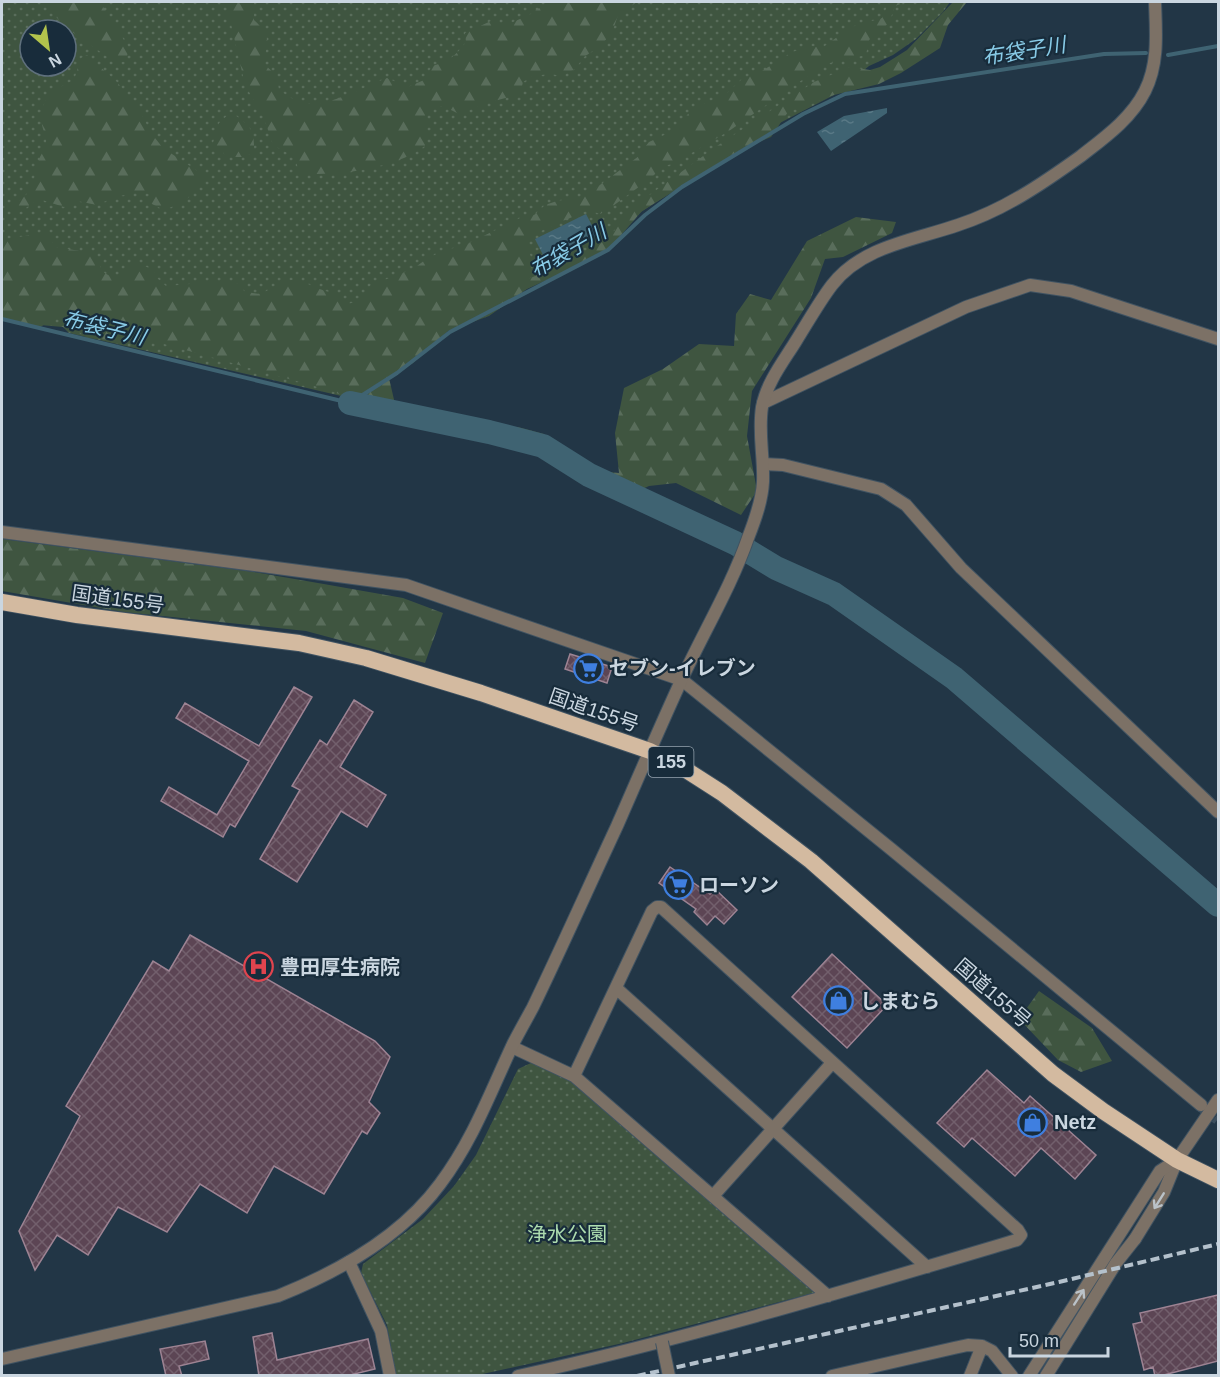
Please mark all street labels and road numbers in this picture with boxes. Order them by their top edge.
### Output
street label: 国道155号 [70,582,166,616]
street label: 国道155号 [546,684,642,736]
road number: 155 [648,747,694,777]
street label: 国道155号 [951,954,1035,1032]

